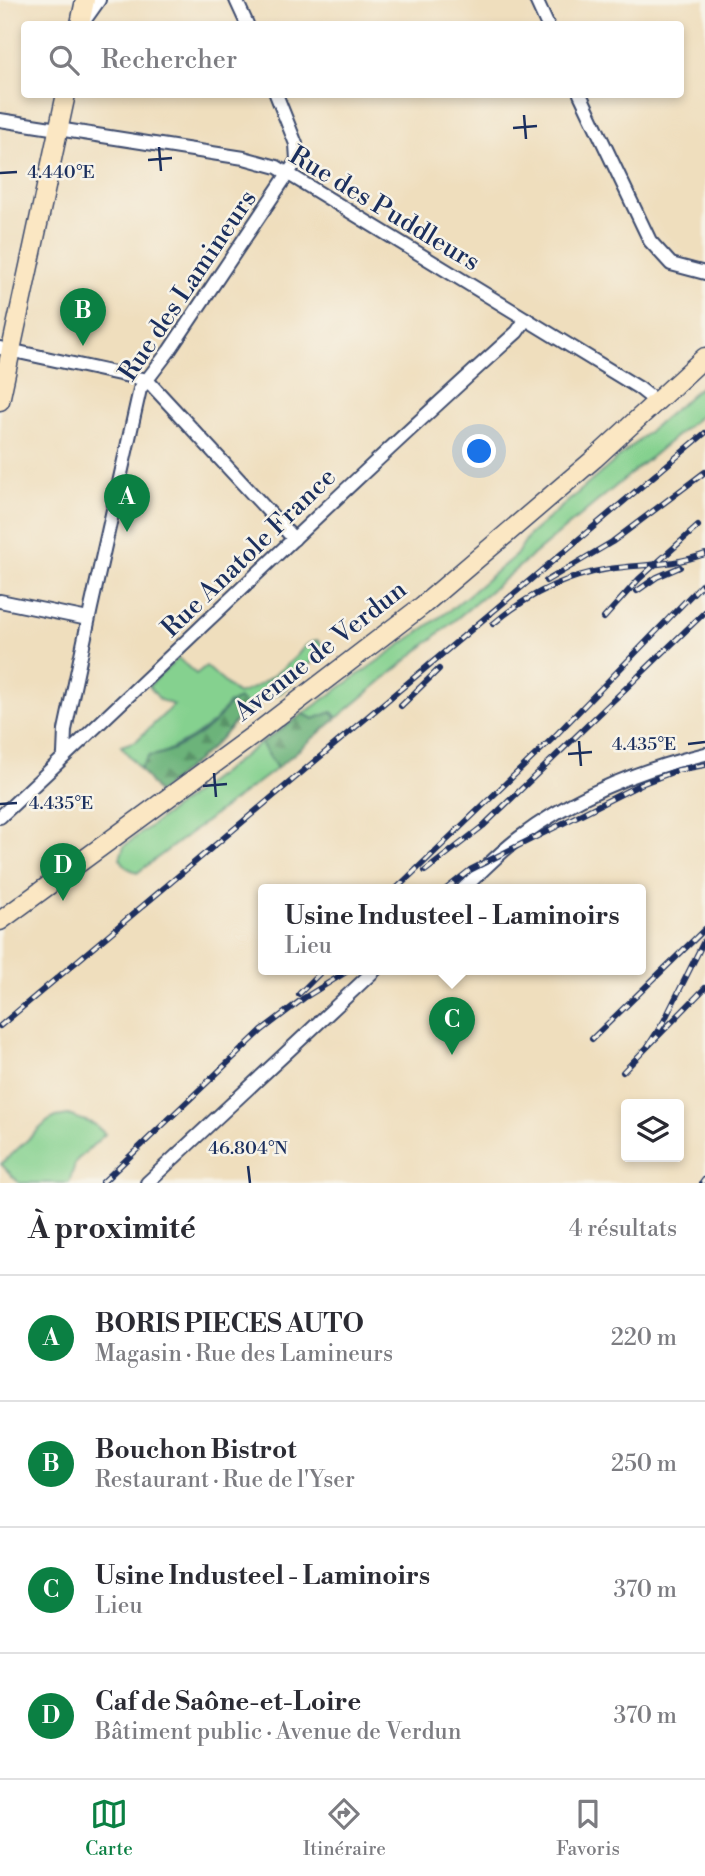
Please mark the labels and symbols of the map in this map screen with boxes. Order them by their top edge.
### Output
street label: Rue des Puddleurs [283,139,486,278]
text: 4.440°E [27,161,95,184]
street label: Rue des Lamineurs [112,184,264,387]
pin: B [60,288,106,346]
your location [462,434,496,468]
street label: Rue Anatole France [155,461,343,644]
pin: A [104,474,150,532]
street label: Avenue de Verdun [227,574,413,729]
text: 4.435°E [612,733,676,756]
text: 4.435°E [29,792,93,815]
pin: D [40,843,86,901]
pin: C [429,997,475,1055]
text: 46.804°N [208,1137,288,1160]

